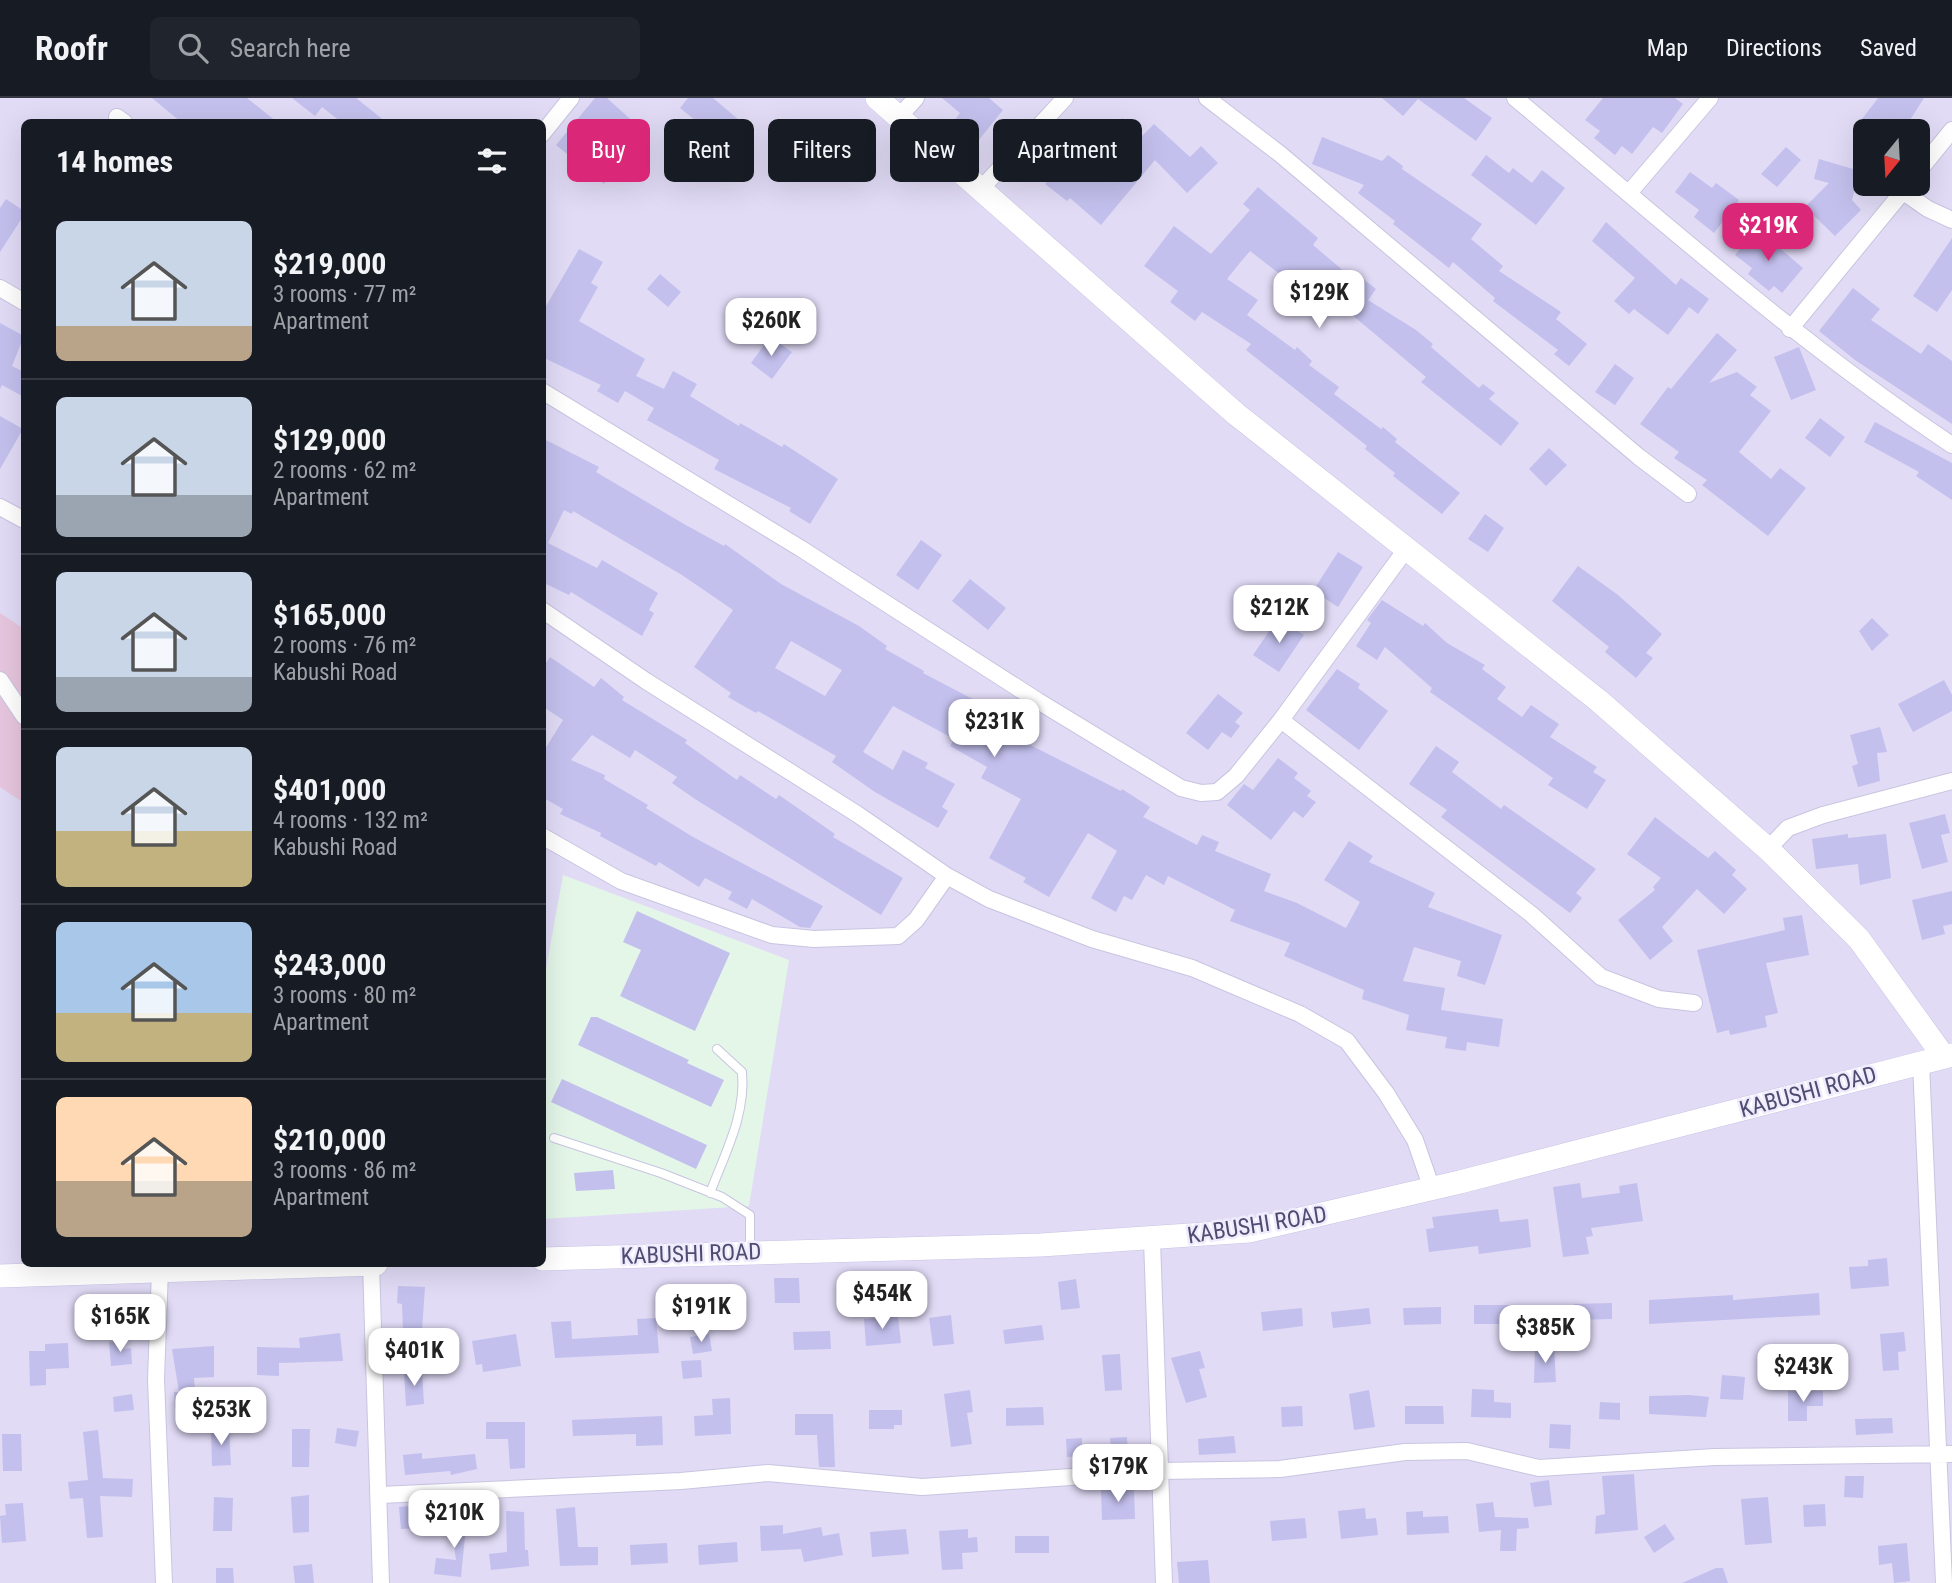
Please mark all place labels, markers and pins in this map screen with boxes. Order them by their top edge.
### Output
pin: $219K [1719,204,1817,263]
pin: $129K [1270,271,1368,330]
pin: $260K [722,299,820,358]
pin: $212K [1230,586,1328,645]
pin: $231K [945,700,1043,759]
pin: $454K [833,1272,931,1331]
pin: $191K [652,1284,750,1344]
pin: $165K [71,1294,169,1354]
pin: $385K [1496,1306,1594,1365]
pin: $401K [365,1328,463,1388]
pin: $243K [1754,1344,1852,1404]
pin: $253K [172,1388,270,1447]
pin: $179K [1069,1444,1167,1504]
pin: $210K [405,1490,503,1550]

